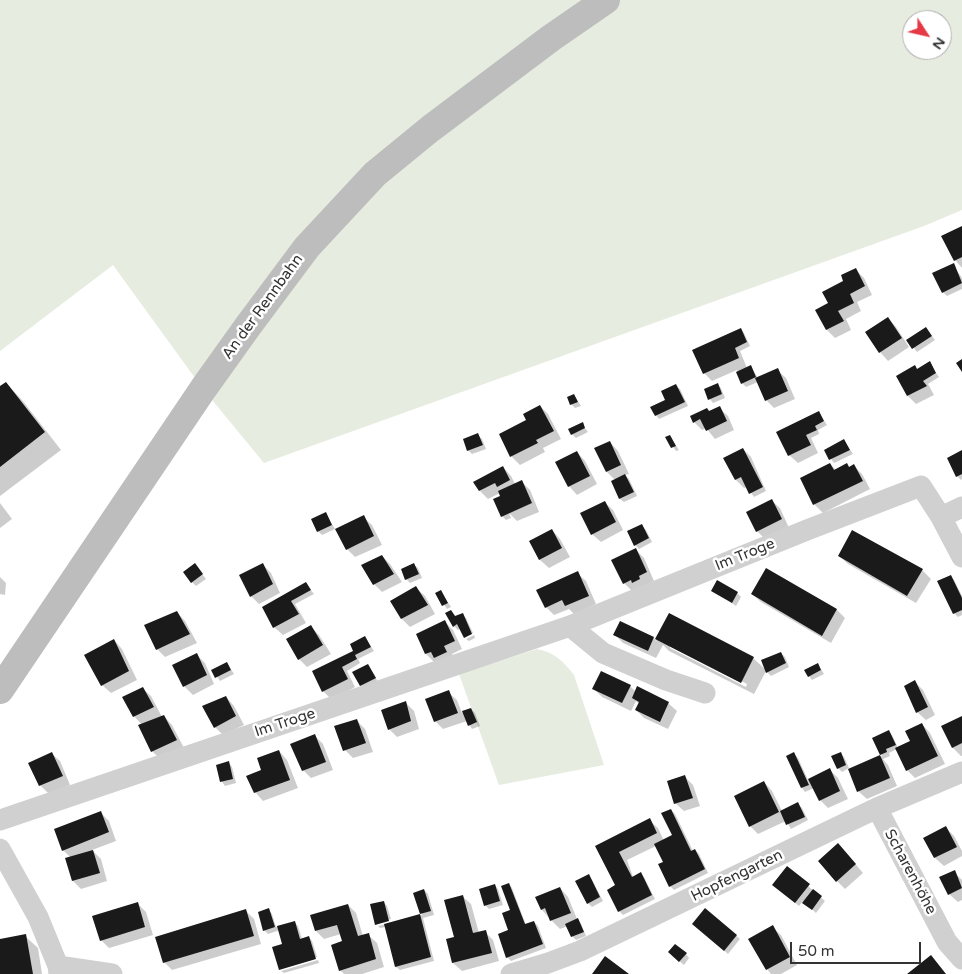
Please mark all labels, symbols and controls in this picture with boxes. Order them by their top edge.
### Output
north arrow [902,10,952,60]
text: N [929,34,949,53]
street label: An der Rennbahn [219,251,307,363]
street label: Im Troge [713,535,777,575]
street label: Im Troge [252,705,318,741]
street label: Scharenhöhe [880,826,940,918]
street label: Hopfengarten [688,846,786,906]
scale bar [792,932,923,964]
text: 50 m [798,942,835,960]

